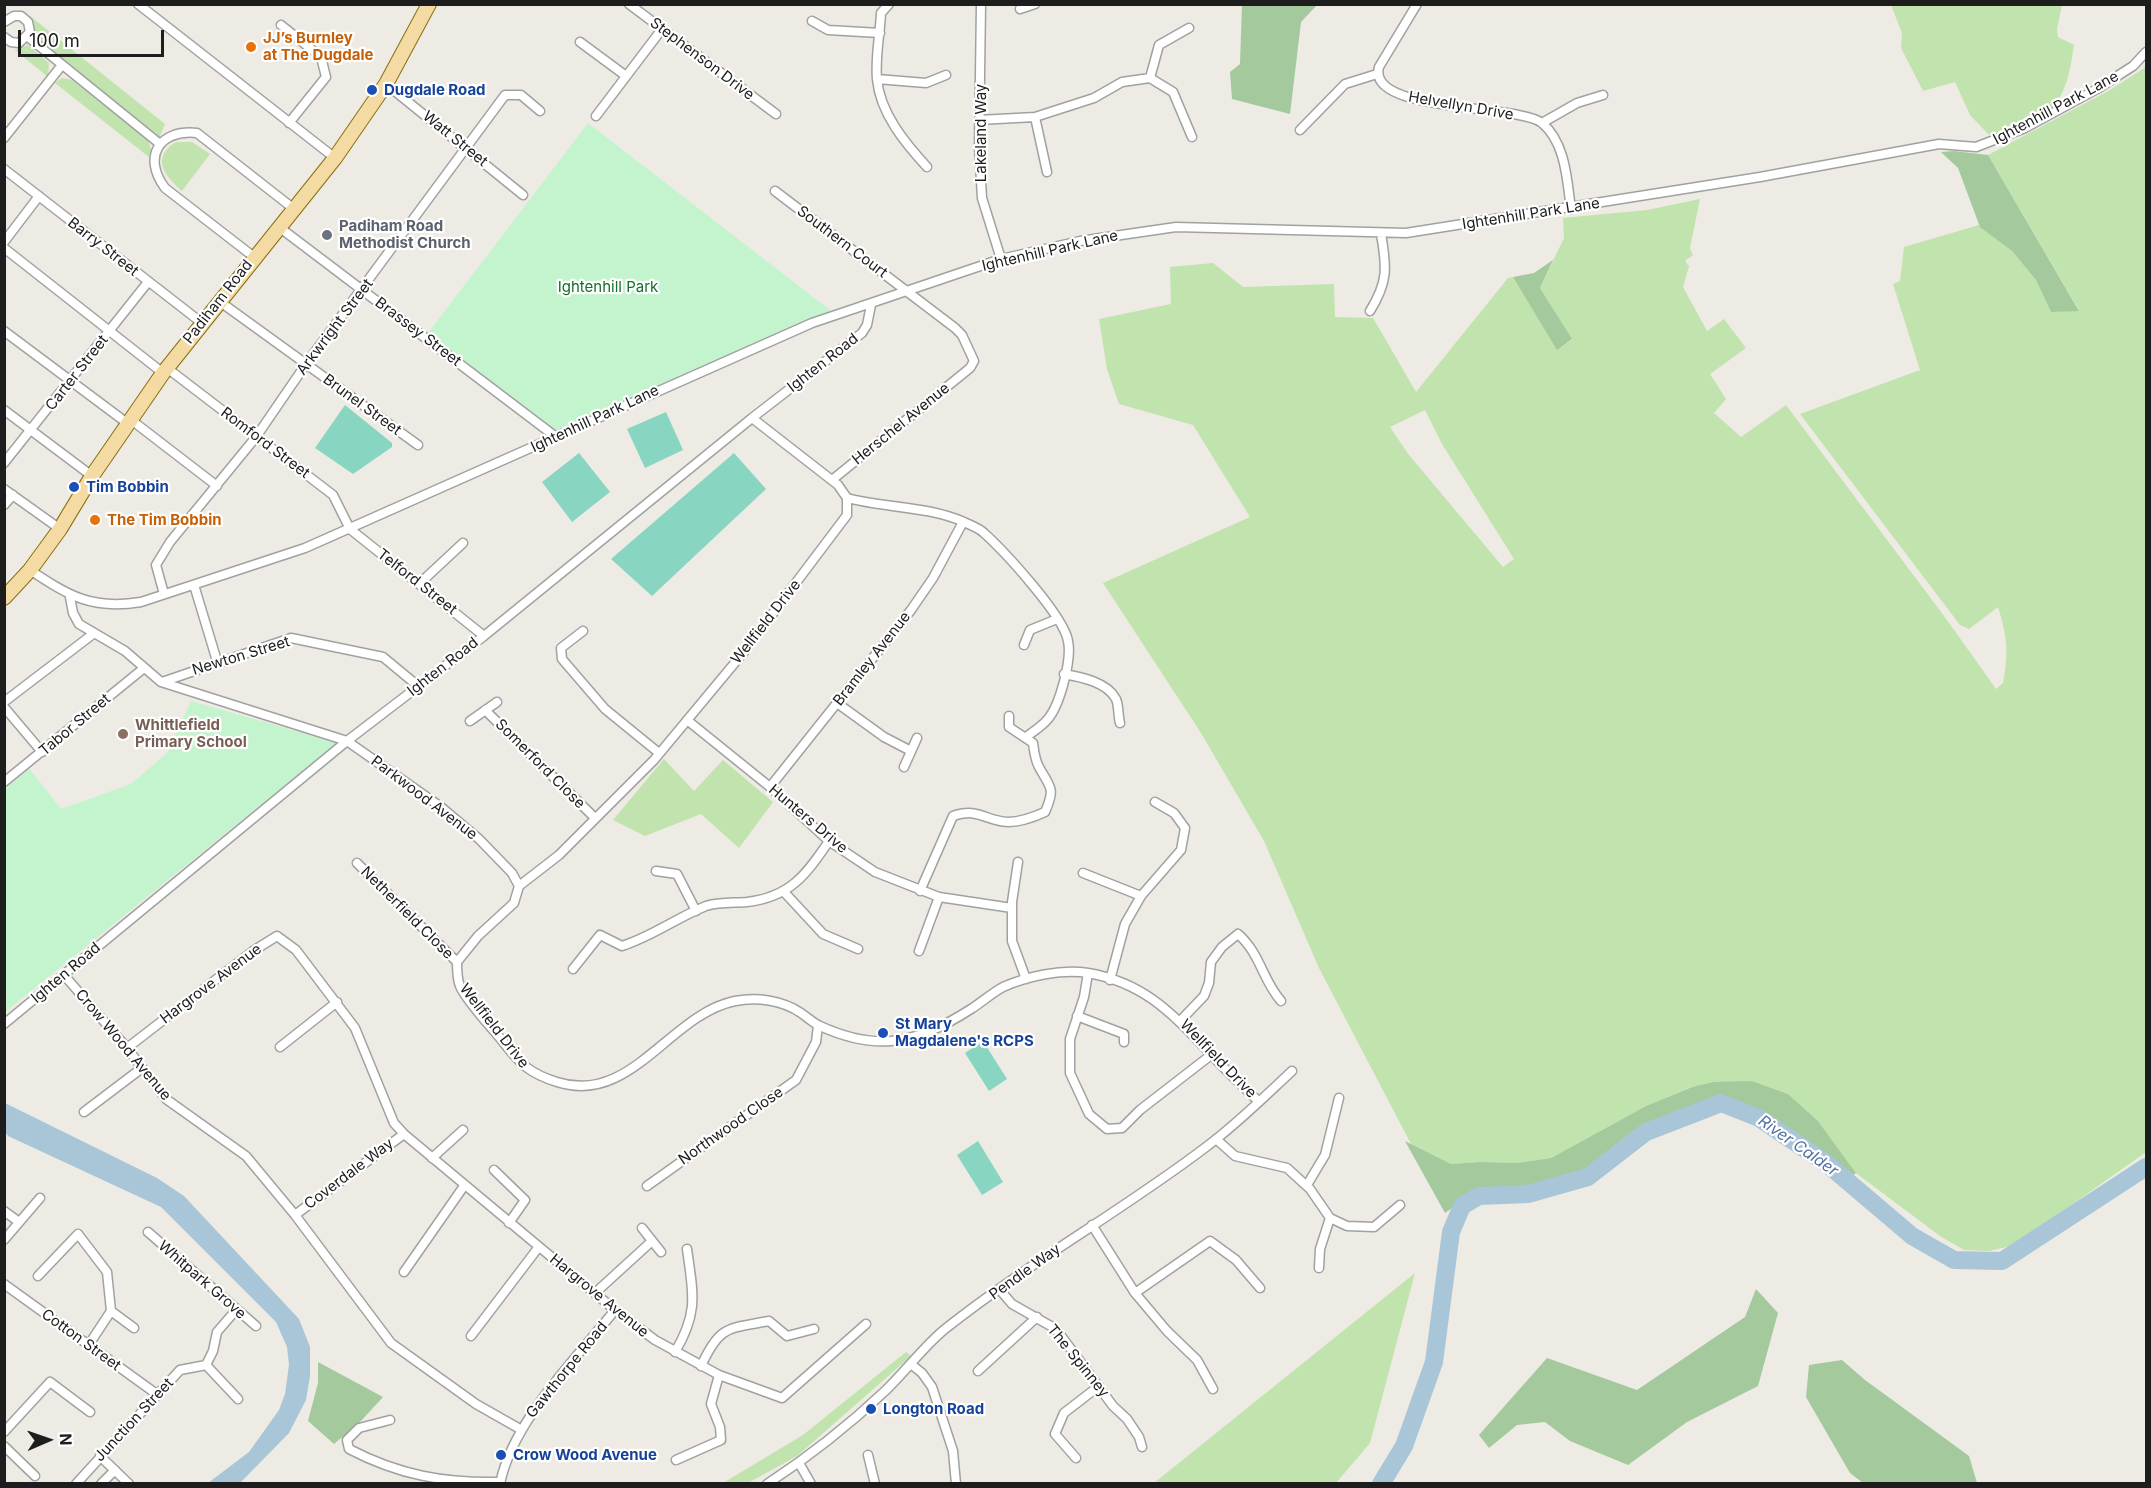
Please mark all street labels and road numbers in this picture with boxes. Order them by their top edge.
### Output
street label: Stephenson Drive [646,14,758,104]
street label: Ightenhill Park Lane [1990,67,2122,149]
street label: Lakeland Way [972,84,990,182]
street label: Helvellyn Drive [1407,88,1515,124]
street label: Watt Street [419,107,491,171]
street label: Ightenhill Park Lane [1461,194,1601,234]
street label: Southern Court [793,202,891,282]
street label: Barry Street [64,214,142,280]
street label: Ightenhill Park Lane [980,227,1120,275]
street label: Padiham Road [180,256,256,348]
street label: Arkwright Street [293,275,377,379]
street label: Brassey Street [371,294,465,370]
street label: Ighten Road [784,330,862,396]
street label: Carter Street [42,332,112,414]
street label: Brunel Street [319,371,405,439]
street label: Herschel Avenue [849,379,953,469]
street label: Ightenhill Park Lane [528,381,662,457]
street label: Romford Street [217,404,313,482]
street label: Telford Street [374,545,460,619]
street label: Wellfield Drive [727,576,805,668]
street label: Bramley Avenue [830,608,914,710]
street label: Newton Street [190,633,292,679]
street label: Ighten Road [404,634,482,700]
street label: Tabor Street [36,690,114,760]
street label: Somerford Close [491,715,589,813]
street label: Parkwood Avenue [367,752,481,844]
street label: Hunters Drive [765,781,851,857]
street label: Netherfield Close [357,863,457,963]
street label: Ighten Road [28,939,104,1007]
street label: Hargrove Avenue [157,940,265,1028]
street label: Wellfield Drive [455,980,533,1072]
street label: Crow Wood Avenue [71,986,175,1104]
street label: Wellfield Drive [1176,1016,1260,1102]
street label: Northwood Close [675,1083,787,1169]
street label: Coverdale Way [301,1135,397,1213]
street label: Whitpark Grove [154,1237,250,1323]
street label: Pendle Way [986,1240,1064,1304]
street label: Hargrove Avenue [546,1251,652,1341]
street label: Cotton Street [38,1305,124,1375]
street label: Gawthorpe Road [523,1318,611,1422]
street label: The Spinney [1043,1321,1113,1401]
street label: Junction Street [91,1374,177,1466]

